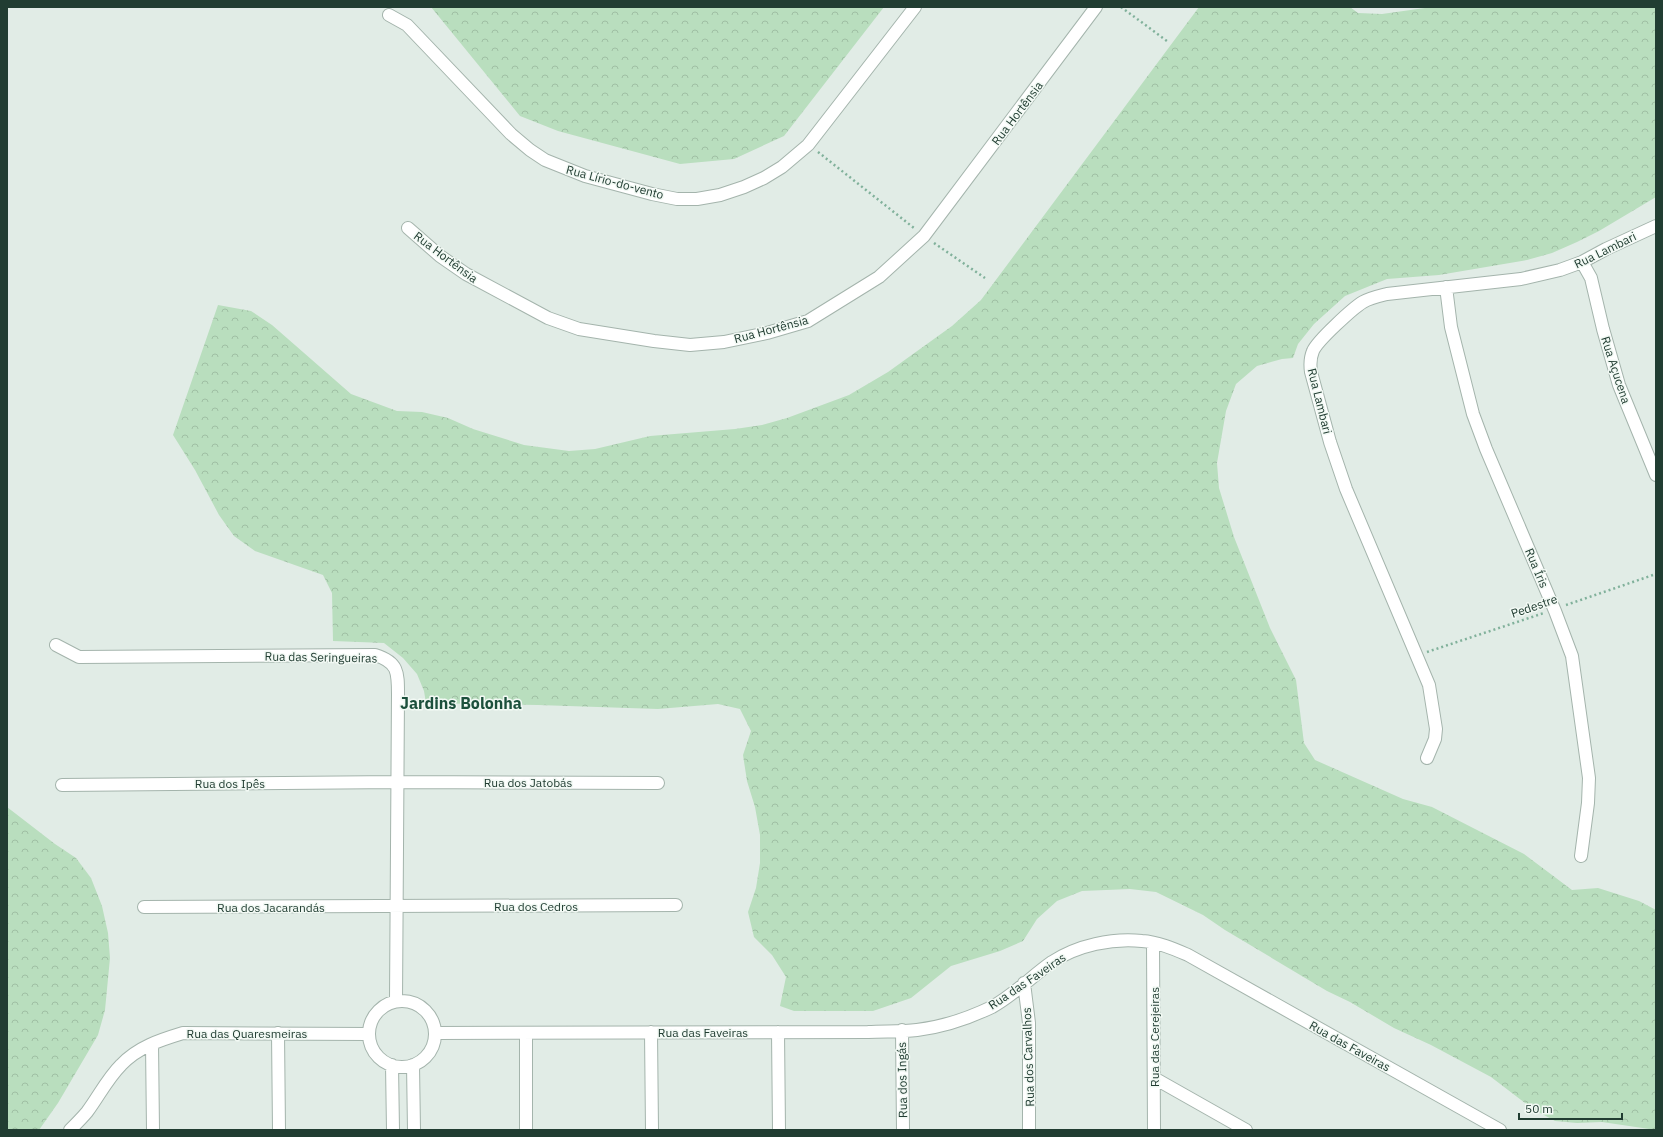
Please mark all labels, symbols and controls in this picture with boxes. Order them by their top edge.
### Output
street label: Rua Hortênsia [988,78,1046,148]
street label: Rua Lírio-do-vento [565,162,666,202]
street label: Rua Hortênsia [411,228,481,286]
street label: Rua Lambari [1571,228,1639,272]
street label: Rua Hortênsia [732,312,810,346]
street label: Rua Açucena [1598,334,1634,406]
street label: Rua Lambari [1305,366,1335,436]
street label: Rua Íris [1522,546,1552,590]
street label: Pedestre [1509,591,1560,621]
street label: Rua das Seringueiras [264,649,378,665]
district label: Jardins Bolonha [400,693,522,713]
street label: Rua dos Jatobás [484,775,573,790]
street label: Rua dos Ipês [195,776,265,791]
street label: Rua dos Cedros [494,899,578,914]
street label: Rua dos Jacarandás [217,900,325,915]
street label: Rua das Faveiras [985,949,1069,1012]
street label: Rua das Cerejeiras [1147,987,1162,1087]
street label: Rua dos Carvalhos [1019,1007,1037,1107]
street label: Rua das Faveiras [1307,1018,1393,1075]
street label: Rua das Faveiras [658,1025,748,1040]
street label: Rua das Quaresmeiras [187,1026,308,1041]
street label: Rua dos Ingás [894,1042,910,1118]
scale bar [1519,1095,1622,1121]
text: 50 m [1525,1101,1553,1116]

